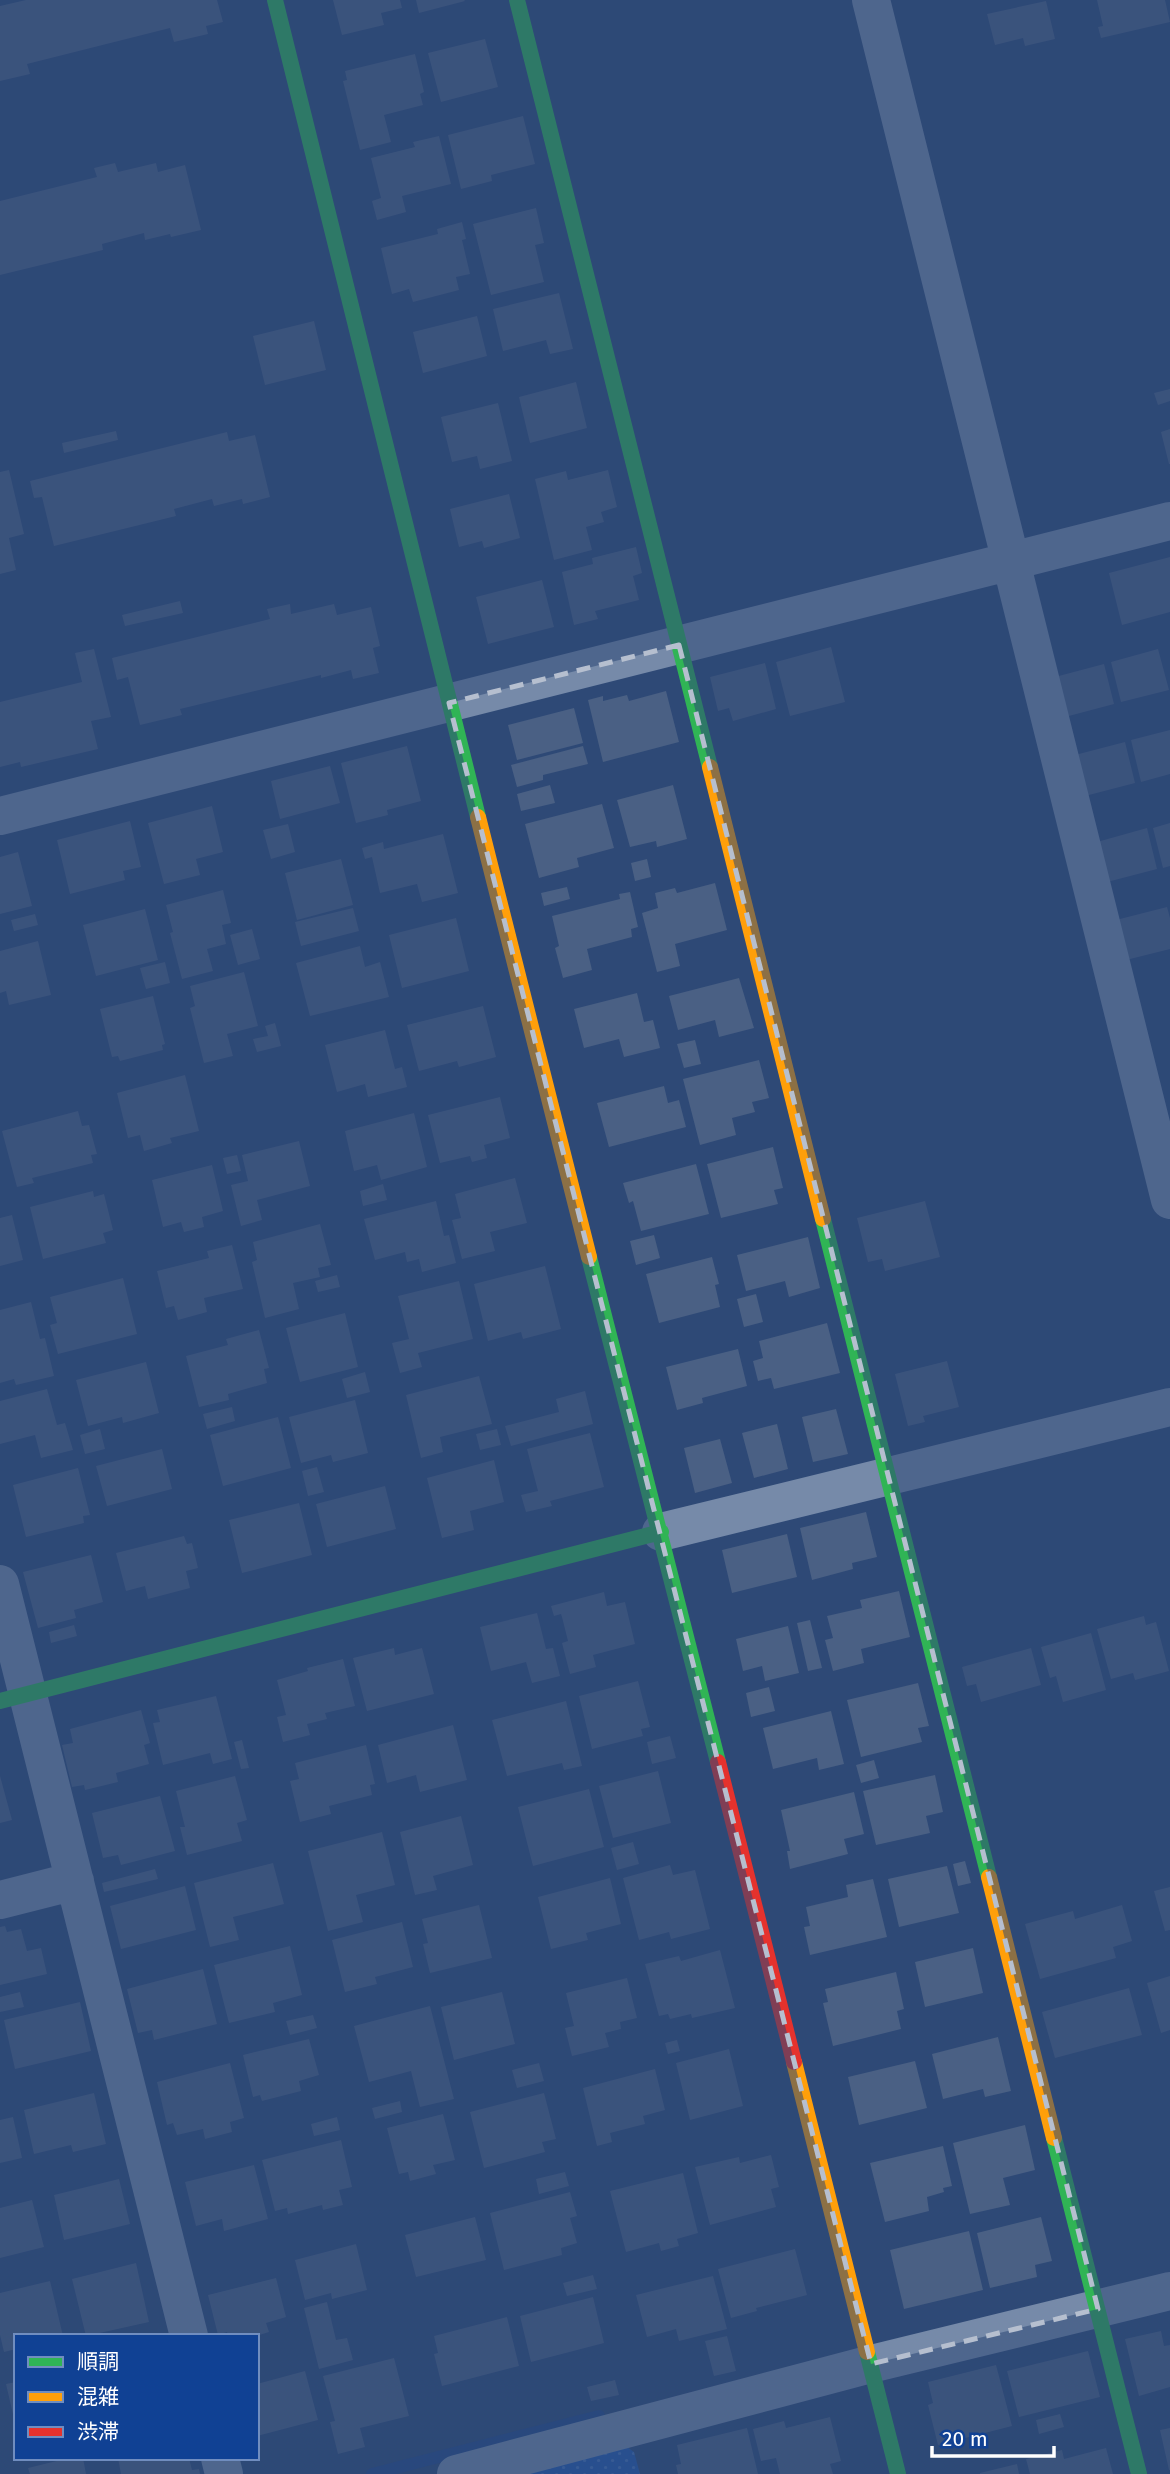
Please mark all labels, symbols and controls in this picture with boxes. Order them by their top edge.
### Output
legend [14,2334,259,2460]
text: 順調 [77,2349,119,2375]
text: 混雑 [77,2384,119,2410]
scale bar [932,2414,1054,2458]
text: 渋滞 [77,2419,119,2445]
text: 20 m [942,2426,988,2452]

